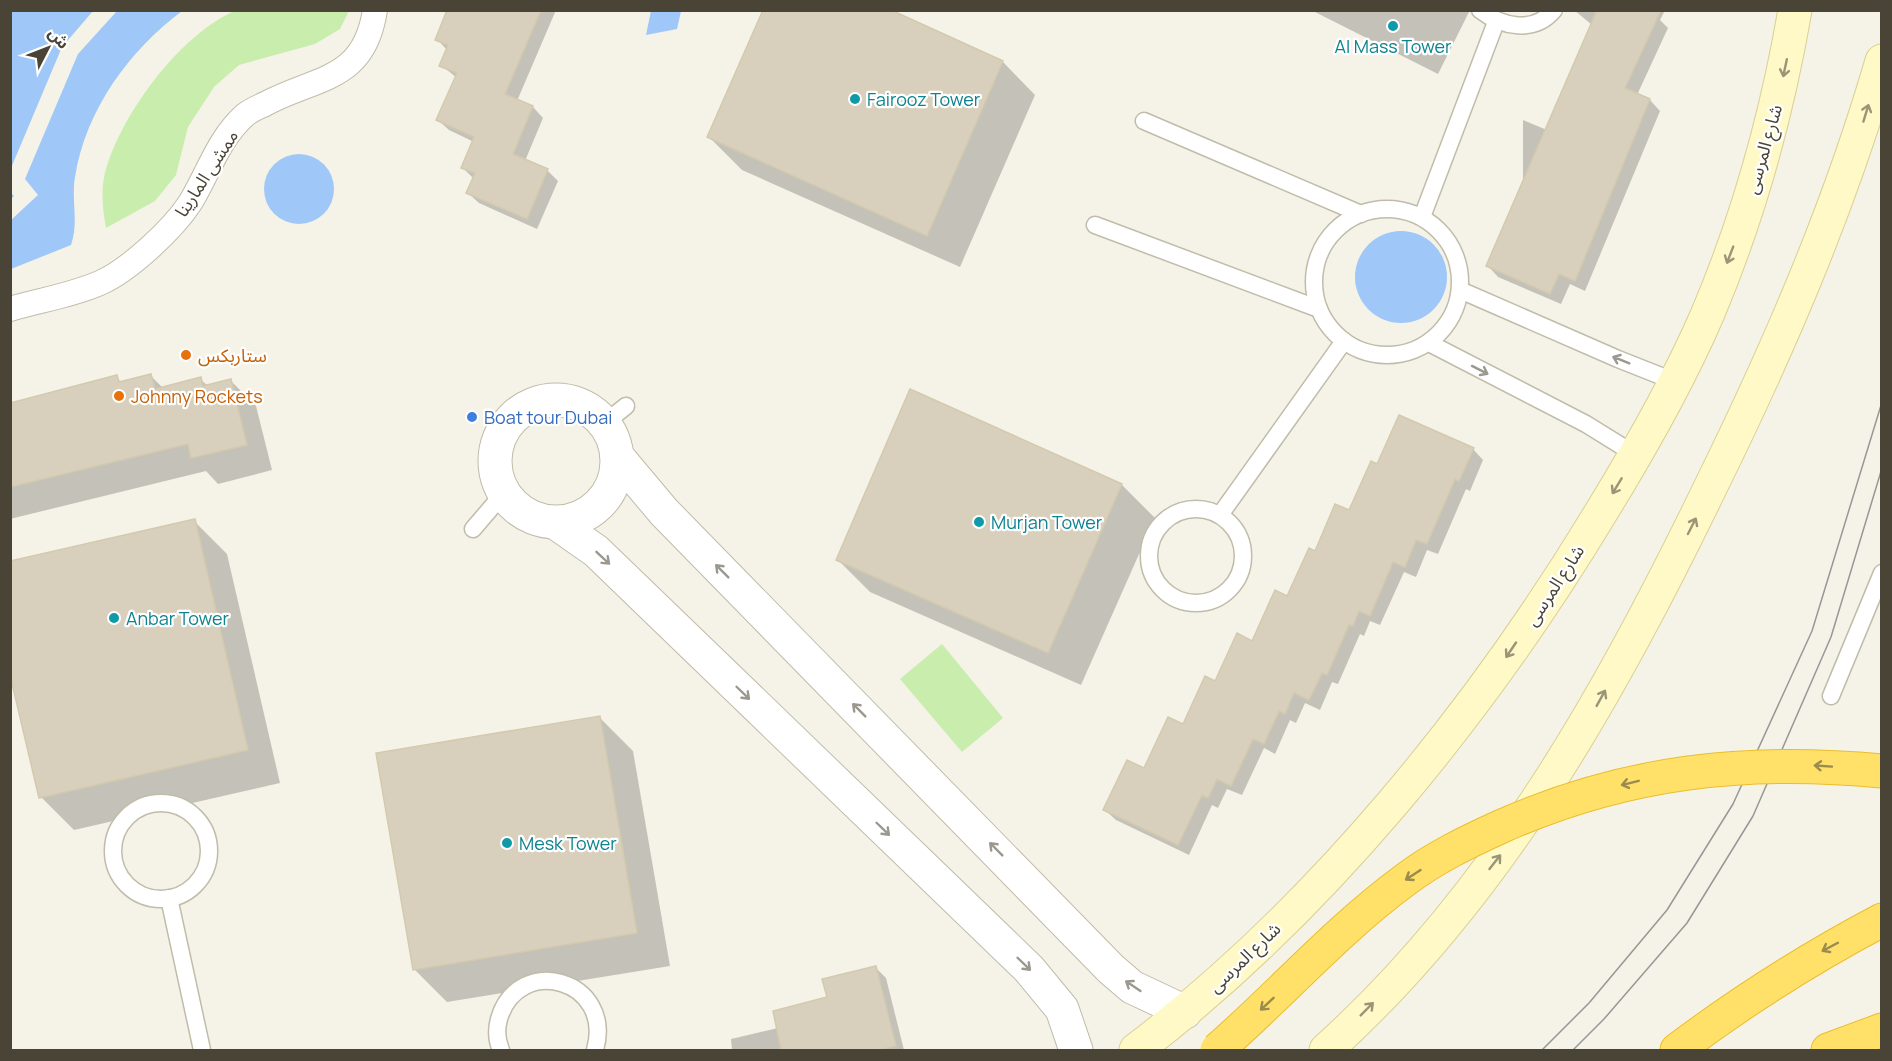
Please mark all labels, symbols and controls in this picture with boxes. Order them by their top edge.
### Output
north arrow [18,18,78,78]
marker: Al Mass Tower [1386,19,1400,33]
text: ش [44,22,75,54]
place label: Al Mass Tower [1335,34,1452,58]
one-way arrow [1778,58,1790,77]
place label: Fairooz Tower [867,87,981,111]
marker: Fairooz Tower [848,92,862,106]
street label: شارع المرسى [1739,101,1790,197]
one-way arrow [1862,104,1873,123]
street label: ممشى المارينا [169,125,243,221]
one-way arrow [1724,245,1735,264]
place label: ستاربكس [198,343,267,367]
marker: ستاربكس [179,348,193,362]
one-way arrow [1612,354,1631,365]
one-way arrow [1471,365,1489,376]
place label: Johnny Rockets [131,384,263,408]
marker: Johnny Rockets [112,389,126,403]
place label: Boat tour Dubai [484,405,612,429]
marker: Boat tour Dubai [465,410,479,424]
one-way arrow [1611,477,1623,494]
place label: Murjan Tower [991,510,1103,534]
marker: Murjan Tower [972,515,986,529]
one-way arrow [1687,517,1698,535]
street label: شارع المرسى [1519,540,1592,632]
one-way arrow [595,551,610,565]
one-way arrow [715,563,730,578]
place label: Anbar Tower [126,606,229,630]
marker: Anbar Tower [107,611,121,625]
one-way arrow [1505,641,1517,658]
one-way arrow [735,686,750,700]
one-way arrow [1596,690,1607,708]
one-way arrow [852,702,866,717]
one-way arrow [1814,760,1834,771]
one-way arrow [1621,777,1640,789]
one-way arrow [876,821,891,836]
place label: Mesk Tower [519,831,617,855]
marker: Mesk Tower [500,836,514,850]
one-way arrow [988,841,1003,856]
one-way arrow [1488,854,1501,870]
one-way arrow [1405,869,1422,881]
street label: شارع المرسى [1203,916,1288,1000]
one-way arrow [1822,941,1839,953]
one-way arrow [1016,957,1031,971]
one-way arrow [1126,980,1142,992]
one-way arrow [1260,997,1275,1012]
one-way arrow [1360,1002,1375,1017]

